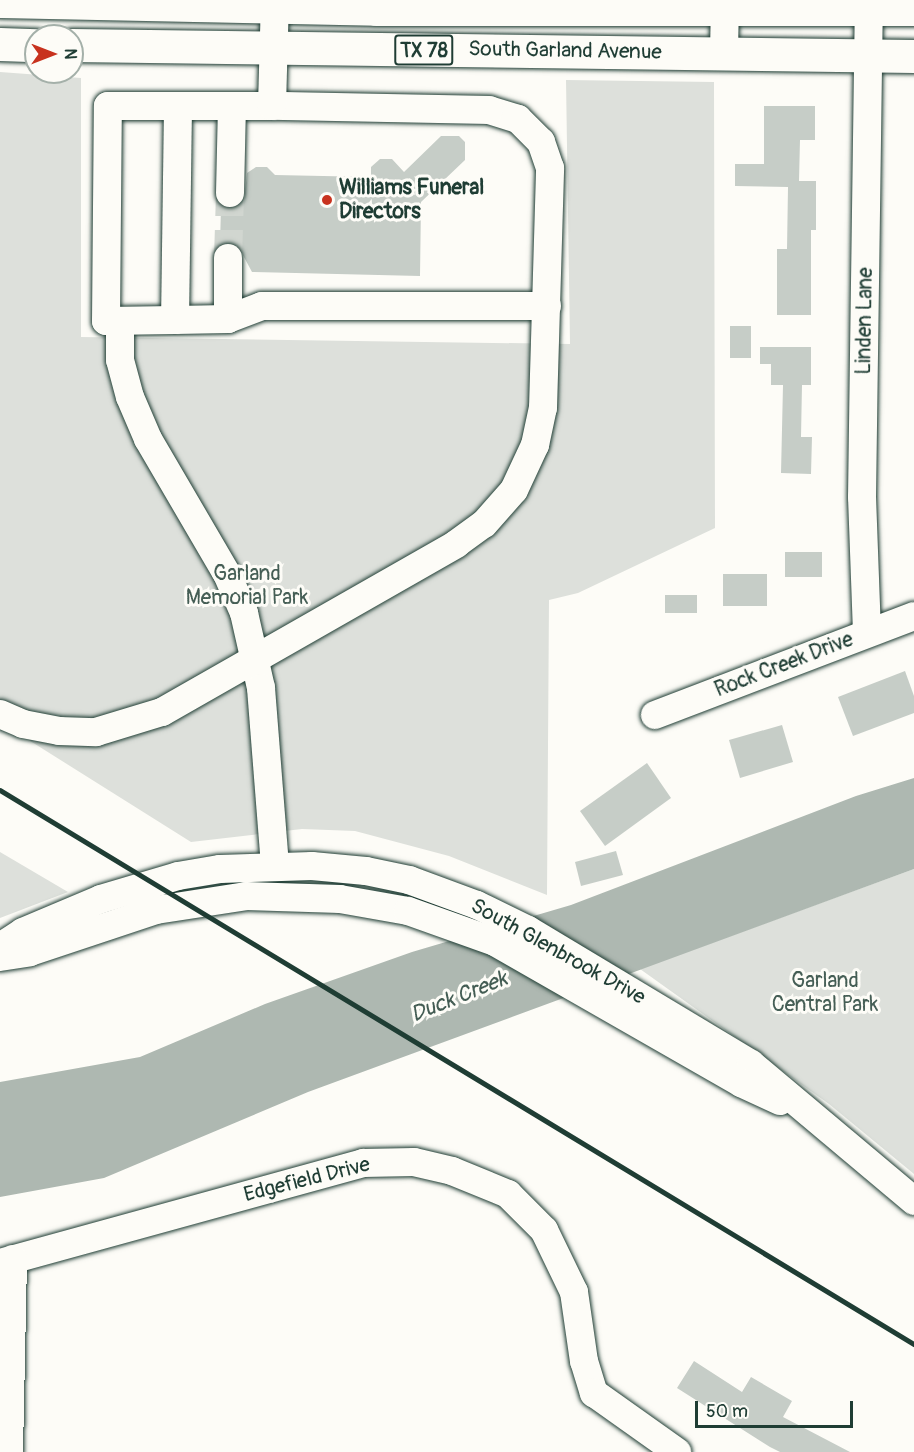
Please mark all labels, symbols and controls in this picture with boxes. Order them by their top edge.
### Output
north arrow [24,24,84,84]
road number: TX 78 [394,33,454,67]
street label: South Garland Avenue [468,37,662,65]
text: N [60,49,80,59]
place label: Williams Funeral Directors [339,175,484,225]
marker: Williams Funeral Directors [320,193,334,207]
street label: Linden Lane [851,267,879,375]
park label: Garland Memorial Park [186,561,308,611]
street label: Rock Creek Drive [711,627,857,703]
street label: South Glenbrook Drive [466,894,650,1010]
water label: Duck Creek [407,966,511,1028]
park label: Garland Central Park [772,968,878,1018]
street label: Edgefield Drive [241,1152,373,1208]
scale bar [698,1389,856,1427]
text: 50 m [706,1400,748,1423]

